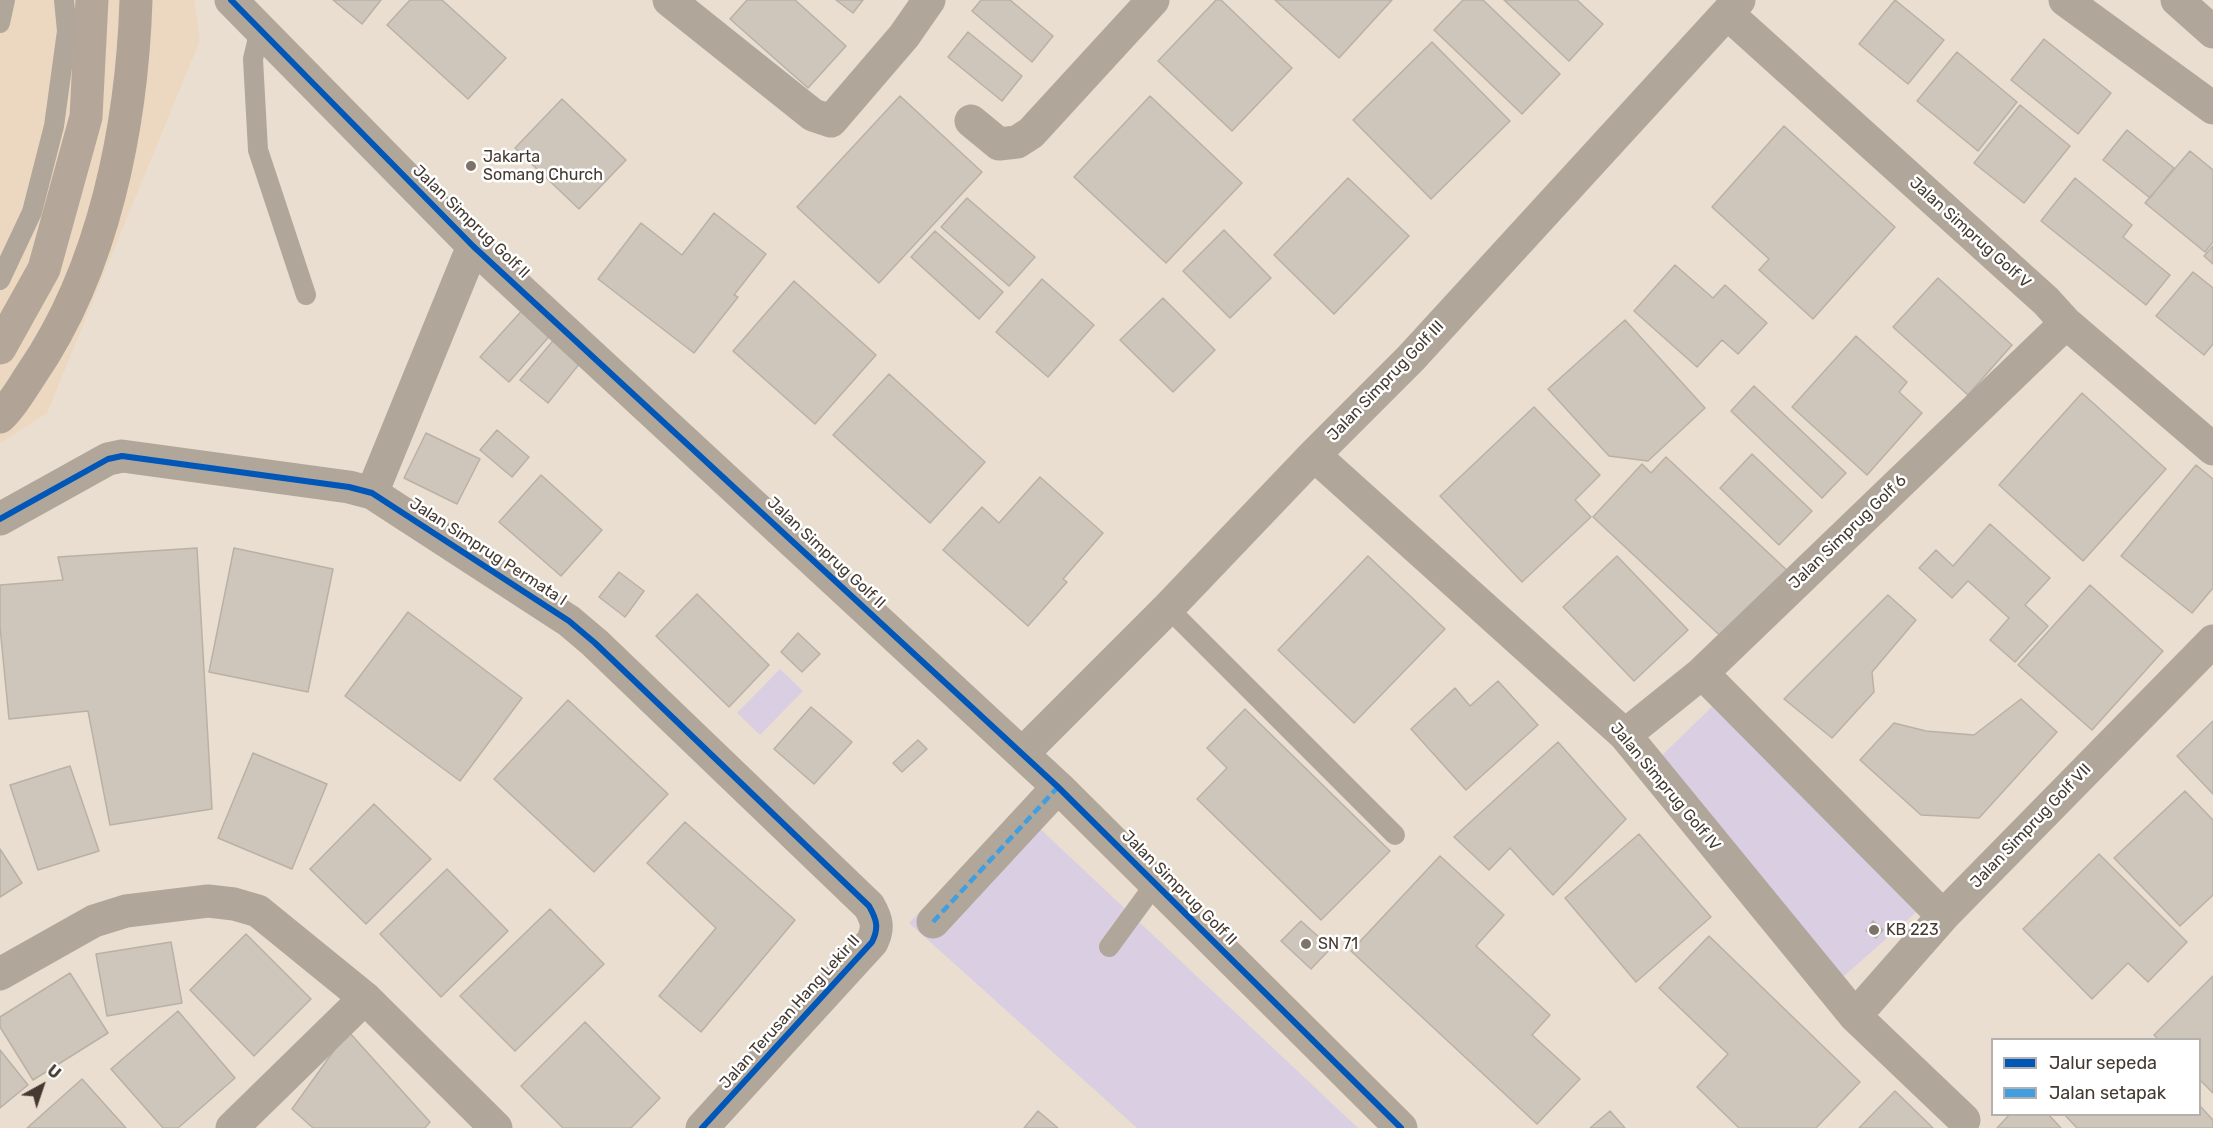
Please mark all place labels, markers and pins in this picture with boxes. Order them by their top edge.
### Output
place label: Jakarta Somang Church [483,147,603,185]
marker: Jakarta Somang Church [464,159,478,173]
place label: KB 223 [1886,920,1939,940]
marker: KB 223 [1867,923,1881,937]
place label: SN 71 [1318,934,1358,954]
marker: SN 71 [1299,937,1313,951]

